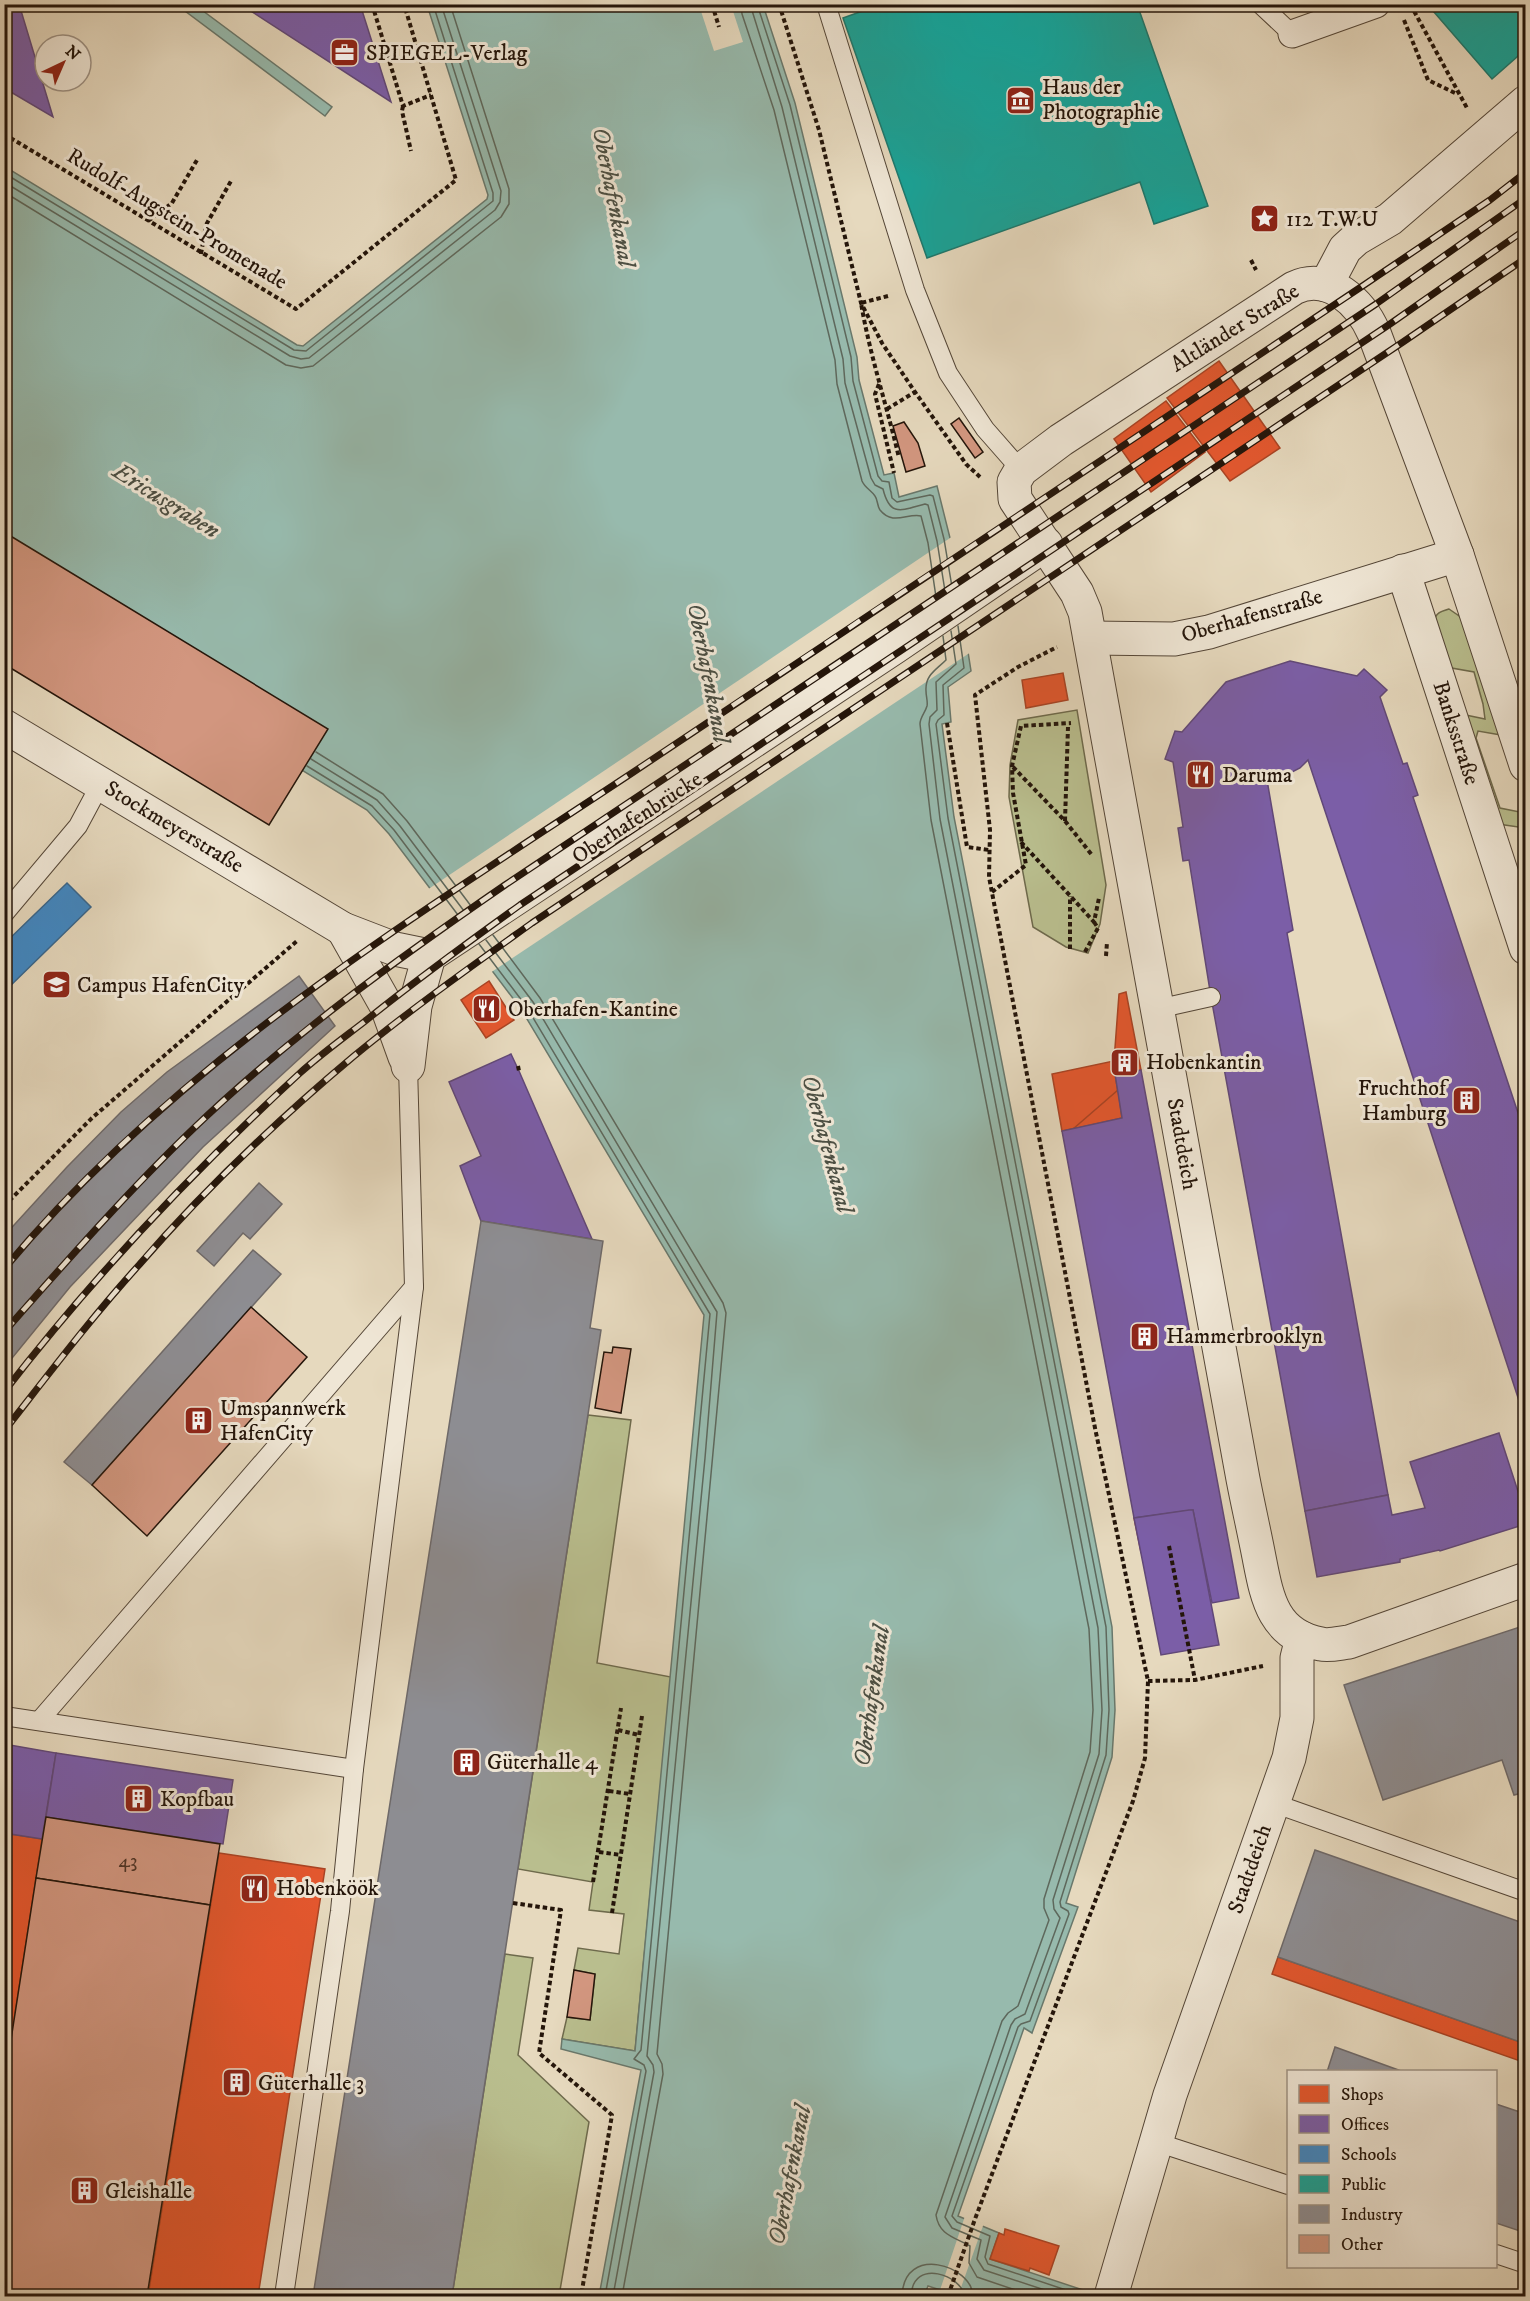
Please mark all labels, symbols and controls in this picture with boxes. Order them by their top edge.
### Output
north arrow [33,33,93,93]
office icon: SPIEGEL-Verlag [329,37,361,69]
place label: SPIEGEL-Verlag [366,40,528,67]
text: N [61,41,84,65]
place label: Haus der Photographie [1042,74,1160,126]
museum icon: Haus der Photographie [1005,84,1037,116]
water label: Oberhafenkanal [585,125,642,272]
street label: Rudolf-Augstein-Promenade [62,142,292,296]
place icon: 112 T.W.U [1249,203,1281,235]
place label: 112 T.W.U [1286,206,1378,233]
street label: Altländer Straße [1166,278,1304,378]
water label: Ericusgraben [105,455,225,546]
street label: Oberhafenstraße [1178,583,1326,649]
water label: Oberhafenkanal [680,601,737,748]
street label: Banksstraße [1427,678,1485,788]
restaurant icon: Daruma [1185,759,1217,791]
place label: Daruma [1222,762,1293,789]
street label: Oberhafenbrücke [567,766,707,870]
street label: Stockmeyerstraße [100,775,248,879]
school or university icon: Campus HafenCity [40,969,72,1001]
place label: Campus HafenCity [77,972,245,999]
restaurant icon: Oberhafen-Kantine [471,993,503,1025]
place label: Oberhafen-Kantine [508,996,678,1023]
building icon: Hobenkantin [1109,1046,1141,1078]
place label: Hobenkantin [1146,1049,1262,1076]
water label: Oberhafenkanal [794,1072,861,1219]
place label: Fruchthof Hamburg [1358,1075,1450,1127]
building icon: Fruchthof Hamburg [1451,1085,1483,1117]
street label: Stadtdeich [1161,1096,1203,1192]
building icon: Hammerbrooklyn [1129,1320,1161,1352]
place label: Hammerbrooklyn [1166,1323,1324,1350]
place label: Umspannwerk HafenCity [220,1395,346,1447]
building icon: Umspannwerk HafenCity [183,1405,215,1437]
water label: Oberhafenkanal [847,1621,897,1768]
building icon: Güterhalle 4 [450,1746,482,1778]
place label: Güterhalle 4 [487,1749,599,1776]
building icon: Kopfbau [123,1783,155,1815]
place label: Kopfbau [160,1786,234,1813]
street label: Stadtdeich [1222,1820,1278,1917]
house number: 43 [119,1849,137,1874]
restaurant icon: Hobenköök [239,1872,271,1904]
place label: Hobenköök [276,1875,379,1902]
building icon: Güterhalle 3 [221,2067,253,2099]
place label: Güterhalle 3 [258,2070,364,2097]
legend [1287,2070,1497,2268]
text: Shops [1341,2084,1384,2106]
water label: Oberhafenkanal [762,2100,819,2247]
text: Offices [1341,2114,1389,2136]
text: Schools [1341,2144,1396,2166]
text: Public [1341,2174,1387,2196]
building icon: Gleishalle [68,2175,100,2207]
place label: Gleishalle [105,2178,192,2205]
text: Industry [1341,2204,1403,2226]
text: Other [1341,2234,1383,2256]

